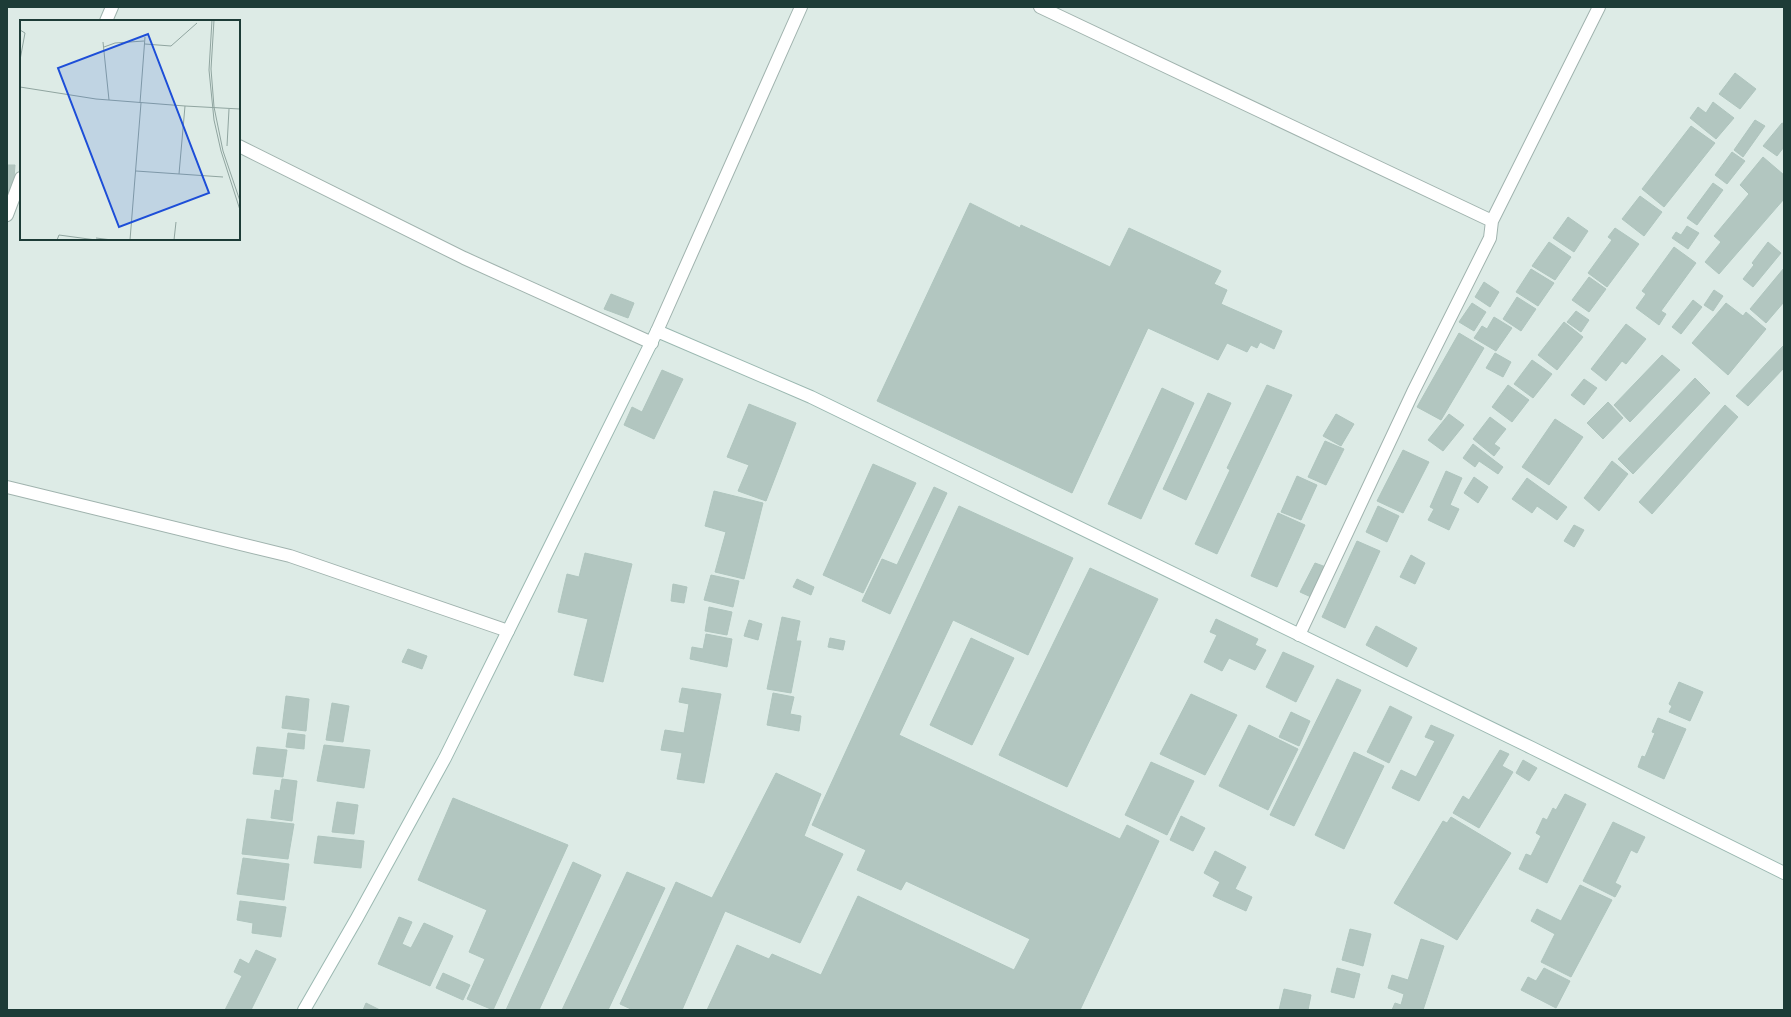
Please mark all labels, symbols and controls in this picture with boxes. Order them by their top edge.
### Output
inset map [20,20,240,240]

